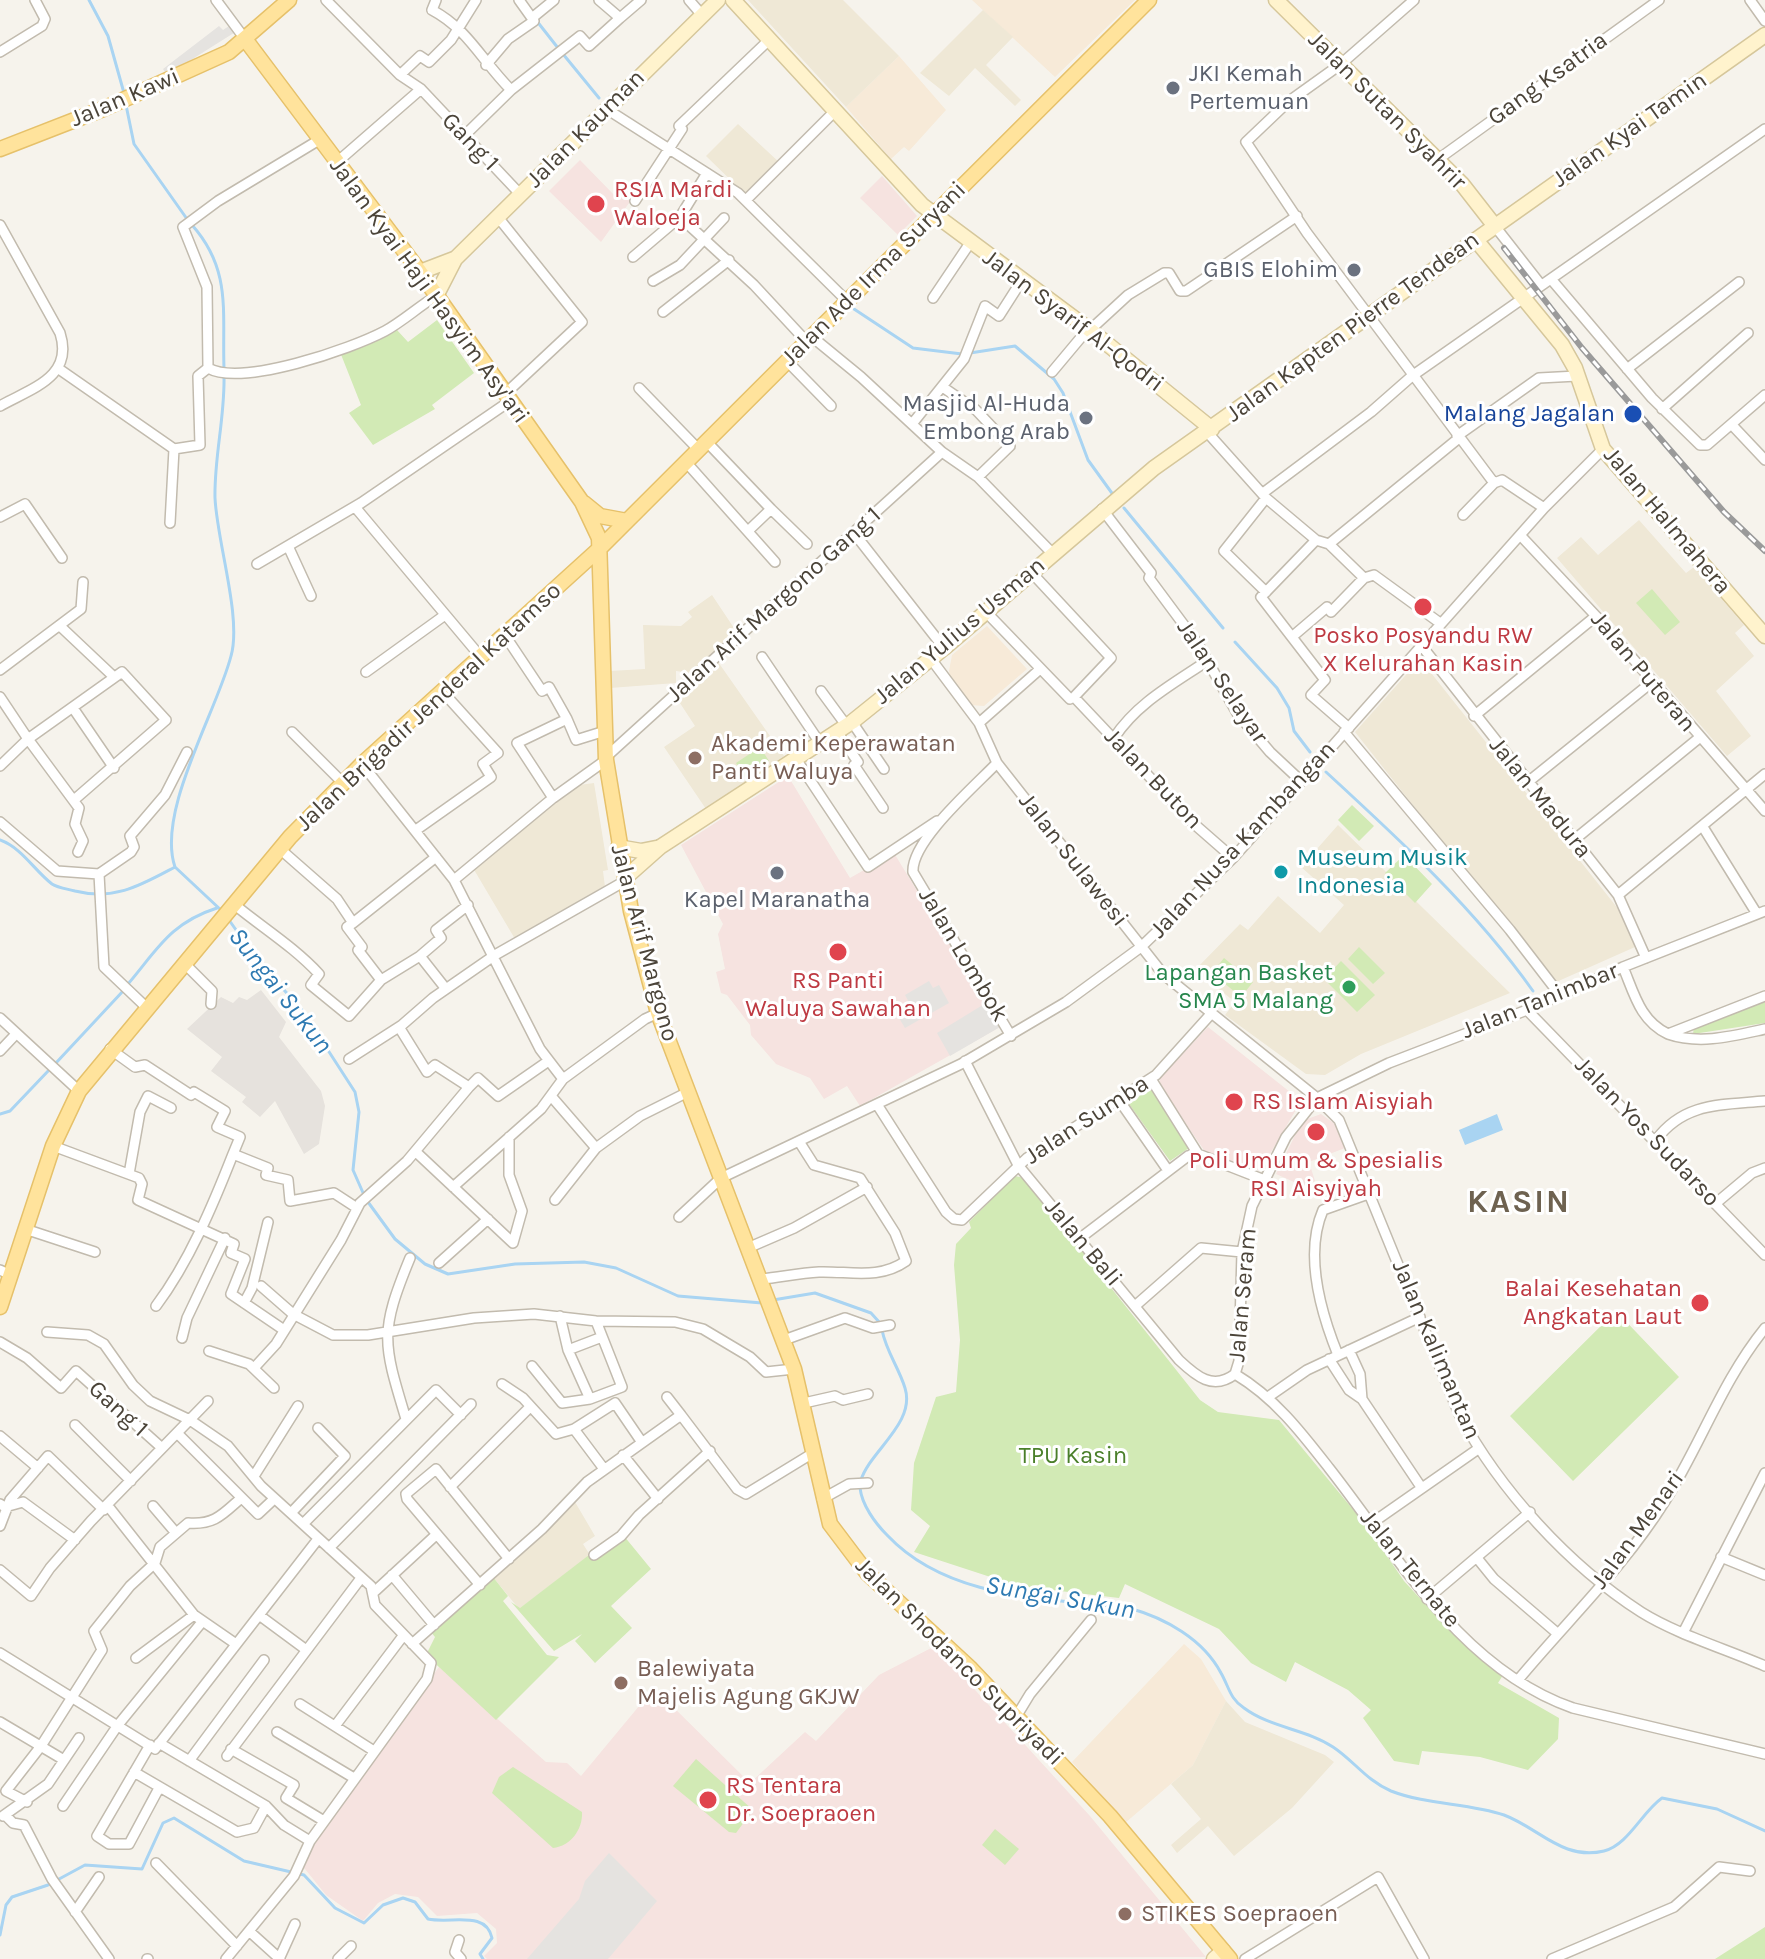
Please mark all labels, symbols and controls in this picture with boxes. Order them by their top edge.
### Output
street label: Jalan Sutan Syahrir [1302,26,1472,196]
street label: Gang Ksatria [1483,26,1613,132]
place label: JKI Kemah Pertemuan [1189,60,1309,116]
street label: Jalan Kawi [66,62,184,134]
street label: Jalan Kauman [521,64,651,194]
street label: Jalan Kyai Tamin [1547,66,1713,194]
marker: JKI Kemah Pertemuan [1164,79,1182,97]
street label: Gang 1 [435,107,505,177]
street label: Jalan Kyai Haji Hasyim Asy'ari [323,152,535,430]
place label: RSIA Mardi Waloeja [614,176,733,232]
street label: Jalan Ade Irma Suryani [776,176,972,372]
marker: RSIA Mardi Waloeja [585,193,607,215]
street label: Jalan Kapten Pierre Tendean [1221,225,1485,429]
street label: Jalan Syarif Al-Qodri [977,244,1169,398]
place label: GBIS Elohim [1203,256,1338,284]
marker: GBIS Elohim [1345,261,1363,279]
place label: Masjid Al-Huda Embong Arab [902,390,1070,446]
place label: Malang Jagalan [1444,400,1615,428]
marker: Malang Jagalan [1622,403,1644,425]
marker: Masjid Al-Huda Embong Arab [1077,409,1095,427]
street label: Jalan Halmahera [1597,442,1737,600]
street label: Jalan Arif Margono Gang 1 [661,501,887,709]
street label: Jalan Yulius Usman [869,551,1051,711]
street label: Jalan Brigadir Jenderal Katamso [291,576,567,838]
marker: Posko Posyandu RW X Kelurahan Kasin [1412,596,1434,618]
street label: Jalan Puteran [1584,606,1702,738]
street label: Jalan Selayar [1170,615,1274,749]
place label: Posko Posyandu RW X Kelurahan Kasin [1313,622,1533,678]
street label: Jalan Buton [1098,723,1208,835]
place label: Akademi Keperawatan Panti Waluya [711,730,956,786]
street label: Jalan Madura [1482,732,1598,864]
street label: Jalan Nusa Kambangan [1144,736,1342,944]
marker: Akademi Keperawatan Panti Waluya [686,749,704,767]
street label: Jalan Sulawesi [1012,788,1134,932]
street label: Jalan Arif Margono [604,841,684,1045]
place label: Museum Musik Indonesia [1297,844,1468,900]
marker: Museum Musik Indonesia [1272,863,1290,881]
marker: Kapel Maranatha [768,864,786,882]
street label: Jalan Lombok [912,883,1014,1027]
place label: Kapel Maranatha [684,886,870,914]
water label: Sungai Sukun [221,922,339,1060]
marker: RS Panti Waluya Sawahan [827,941,849,963]
street label: Jalan Tanimbar [1457,956,1623,1046]
place label: Lapangan Basket SMA 5 Malang [1144,959,1333,1015]
place label: RS Panti Waluya Sawahan [745,967,931,1023]
marker: Lapangan Basket SMA 5 Malang [1340,978,1358,996]
street label: Jalan Yos Sudarso [1568,1051,1726,1213]
street label: Jalan Sumba [1020,1069,1154,1171]
place label: RS Islam Aisyiah [1252,1088,1433,1116]
marker: RS Islam Aisyiah [1223,1091,1245,1113]
marker: Poli Umum & Spesialis RSI Aisyiyah [1305,1121,1327,1143]
place label: Poli Umum & Spesialis RSI Aisyiyah [1189,1147,1443,1203]
district label: KASIN [1467,1184,1571,1222]
street label: Jalan Bali [1038,1194,1128,1292]
street label: Jalan Seram [1223,1227,1263,1363]
street label: Jalan Kalimantan [1385,1256,1487,1444]
place label: Balai Kesehatan Angkatan Laut [1505,1275,1682,1331]
marker: Balai Kesehatan Angkatan Laut [1689,1292,1711,1314]
street label: Gang 1 [82,1375,154,1443]
park label: TPU Kasin [1019,1442,1127,1470]
street label: Jalan Menari [1585,1465,1691,1595]
street label: Jalan Ternate [1354,1504,1466,1634]
street label: Jalan Shodanco Supriyadi [849,1552,1069,1772]
water label: Sungai Sukun [983,1570,1137,1626]
place label: Balewiyata Majelis Agung GKJW [637,1655,859,1711]
marker: Balewiyata Majelis Agung GKJW [612,1674,630,1692]
place label: RS Tentara Dr. Soepraoen [726,1772,876,1828]
marker: RS Tentara Dr. Soepraoen [697,1789,719,1811]
place label: STIKES Soepraoen [1141,1900,1338,1928]
marker: STIKES Soepraoen [1116,1905,1134,1923]

